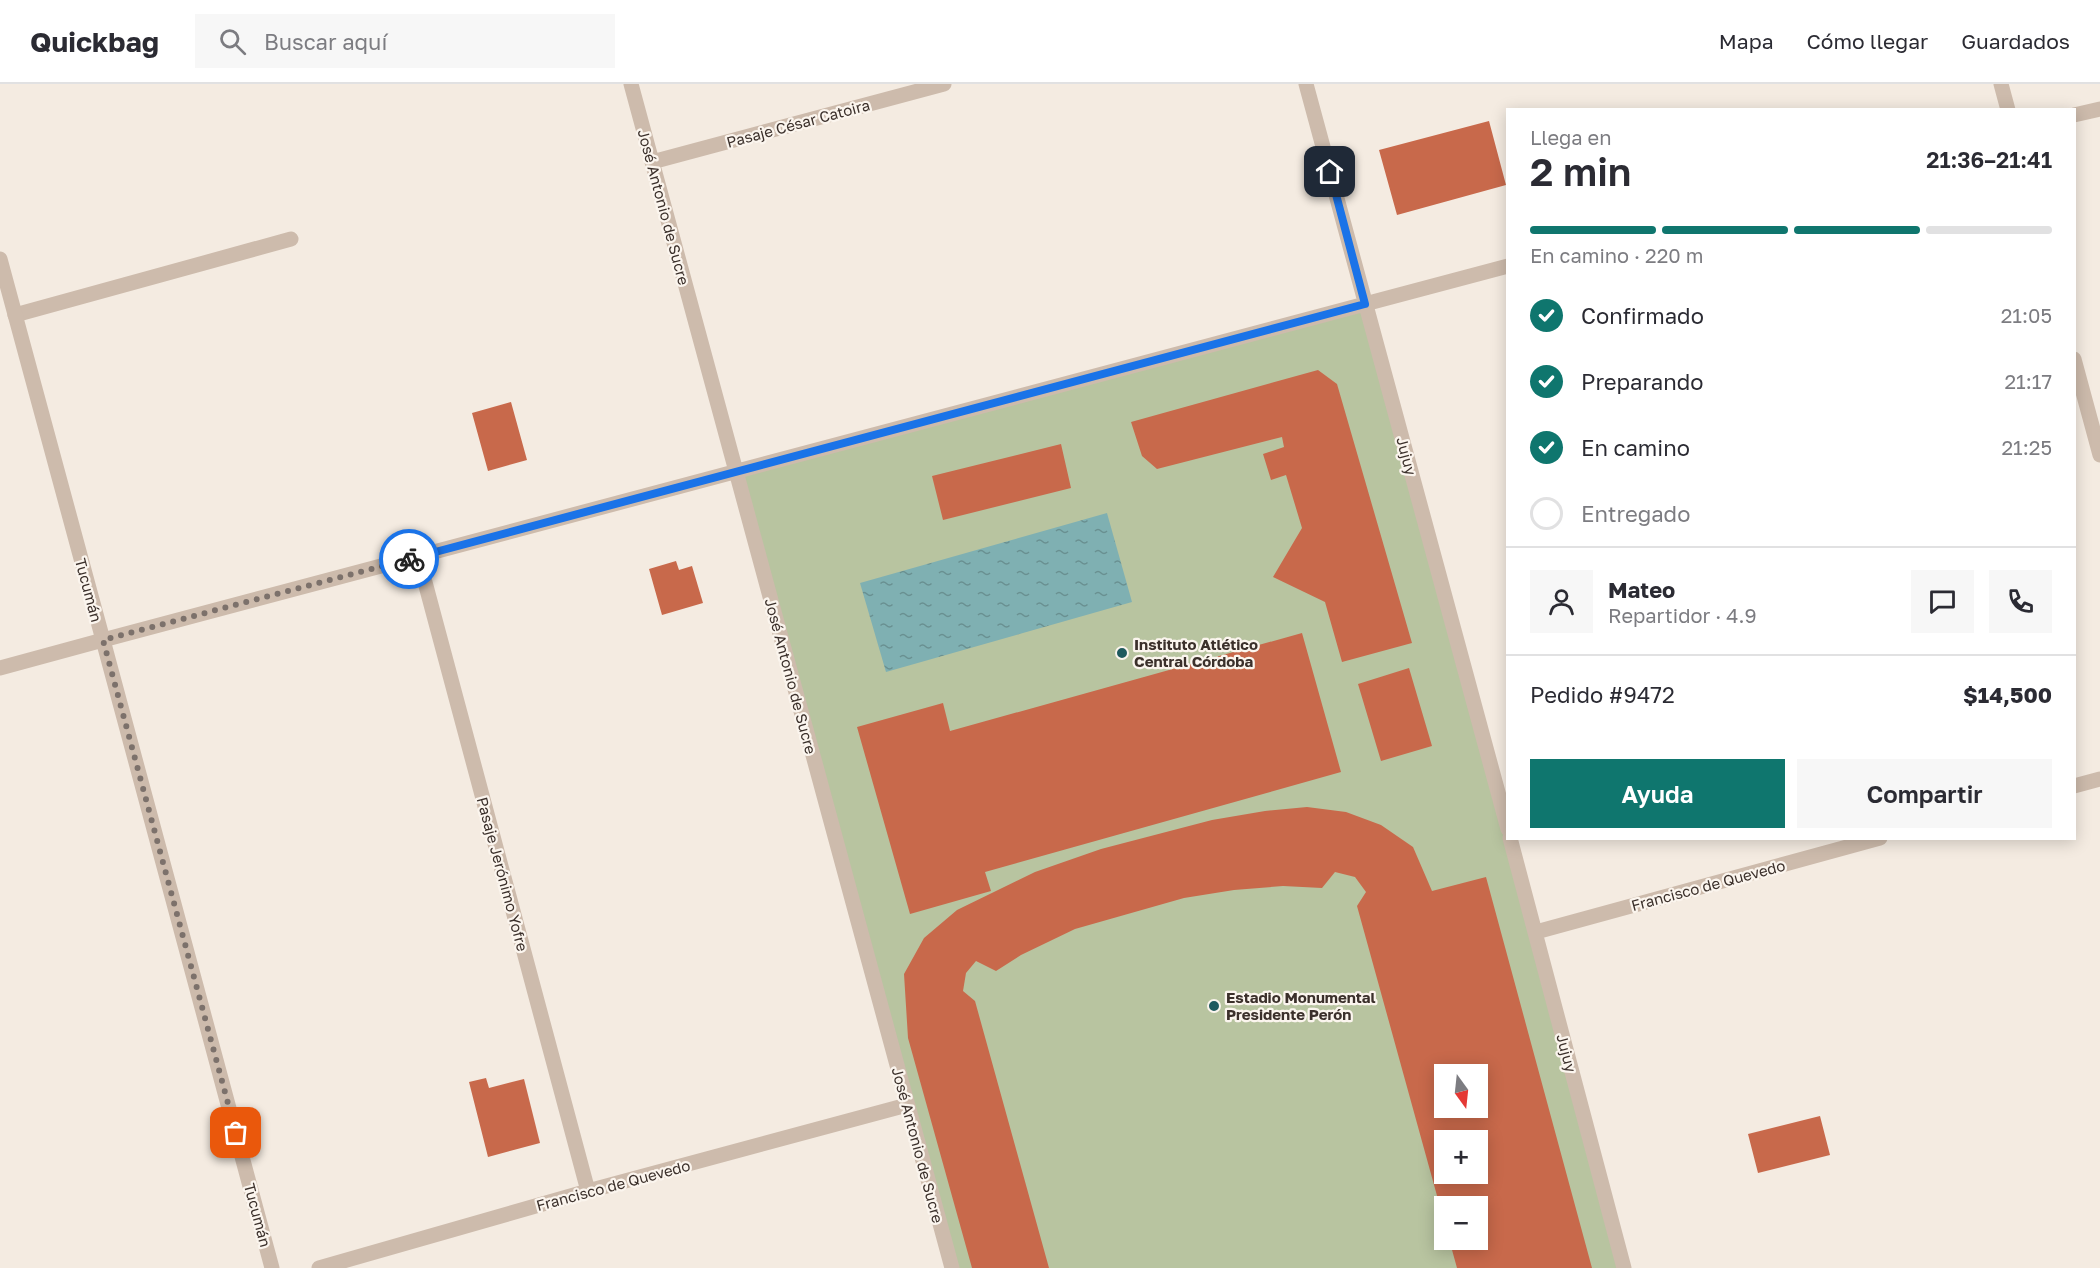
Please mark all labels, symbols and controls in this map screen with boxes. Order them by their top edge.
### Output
search box [195,14,615,68]
text: Quickbag [30,25,159,58]
icon: search [216,25,249,58]
text: Buscar aquí [264,28,387,55]
text: Mapa [1719,28,1774,54]
text: Cómo llegar [1807,28,1928,54]
text: Guardados [1961,28,2070,54]
street label: Pasaje César Catoira [724,95,872,151]
text: Llega en [1530,125,1612,149]
street label: José Antonio de Sucre [635,127,694,287]
pin [1304,146,1355,197]
text: 21:36–21:41 [1926,146,2052,173]
text: 2 min [1530,148,1631,195]
icon: home [1313,155,1346,188]
text: En camino · 220 m [1530,243,1703,267]
icon: check [1530,299,1563,332]
text: Confirmado [1581,302,1704,329]
text: 21:05 [2001,303,2052,327]
icon: check [1530,365,1563,398]
text: Preparando [1581,368,1704,395]
text: 21:17 [2004,369,2052,393]
icon: check [1530,431,1563,464]
text: En camino [1581,434,1690,461]
street label: Jujuy [1393,435,1421,478]
text: 21:25 [2002,435,2052,459]
text: Entregado [1581,500,1690,527]
courier [379,529,439,589]
icon: bike [393,543,426,576]
street label: Tucumán [72,556,106,624]
button: person [1530,570,1593,633]
button: chat [1911,570,1974,633]
button: phone [1989,570,2052,633]
text: Mateo [1608,576,1675,603]
street label: José Antonio de Sucre [762,596,821,756]
text: Repartidor · 4.9 [1608,603,1757,627]
place label: Instituto Atlético Central Córdoba [1134,635,1258,670]
marker: Instituto Atlético Central Córdoba [1115,646,1129,660]
text: Pedido #9472 [1530,681,1675,708]
text: $14,500 [1963,681,2052,708]
button: Ayuda [1530,759,1785,828]
button: Compartir [1797,759,2052,828]
street label: Pasaje Jerónimo Yofre [474,795,532,953]
street label: Francisco de Quevedo [1629,856,1787,914]
place label: Estadio Monumental Presidente Perón [1226,988,1376,1023]
marker: Estadio Monumental Presidente Perón [1207,999,1221,1013]
street label: Jujuy [1553,1032,1581,1075]
north arrow [1434,1064,1488,1118]
map controls [1434,1064,1488,1250]
street label: José Antonio de Sucre [889,1065,948,1225]
pin [210,1107,261,1158]
icon: bag [219,1116,252,1149]
button: + [1434,1130,1488,1184]
street label: Francisco de Quevedo [534,1156,692,1214]
street label: Tucumán [241,1181,275,1249]
button: − [1434,1196,1488,1250]

